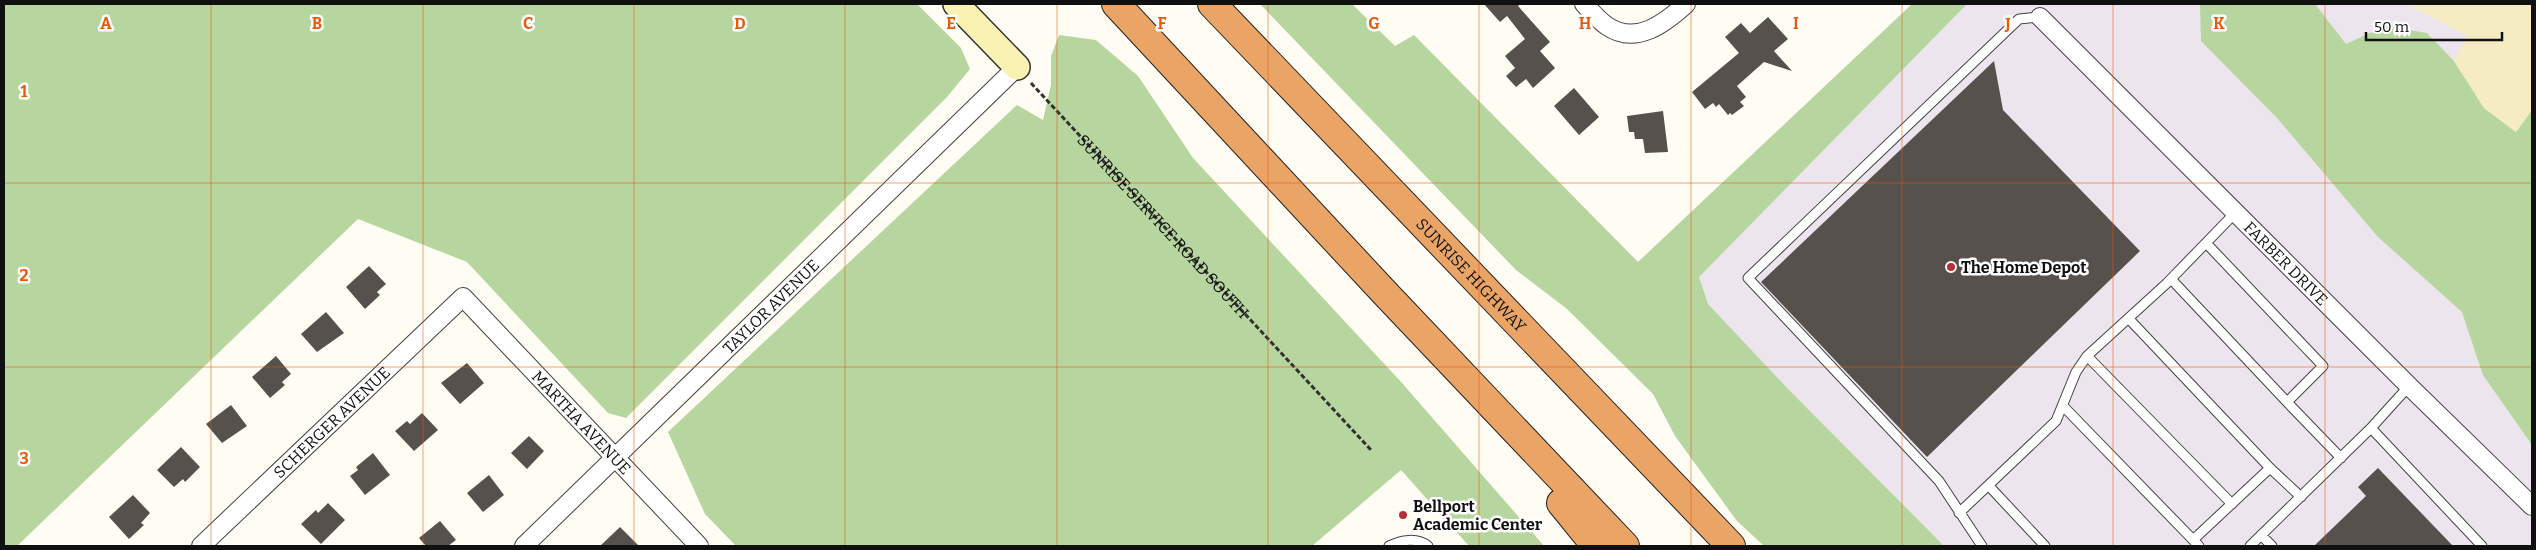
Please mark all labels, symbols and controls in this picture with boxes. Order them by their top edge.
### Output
scale bar [2366,10,2502,42]
text: A [100,14,112,33]
text: B [312,14,322,33]
text: C [523,14,533,33]
text: D [734,14,746,33]
text: E [946,14,956,33]
text: F [1158,14,1167,33]
text: G [1368,14,1380,33]
text: H [1579,14,1592,33]
text: I [1793,14,1799,33]
text: J [2004,14,2011,33]
text: K [2213,14,2225,33]
text: 50 m [2374,18,2410,36]
text: 1 [21,82,28,101]
street label: SUNRISE SERVICE ROAD SOUTH [1074,130,1253,322]
street label: SUNRISE HIGHWAY [1413,214,1531,336]
street label: FARBER DRIVE [2240,217,2332,309]
street label: TAYLOR AVENUE [719,255,823,357]
place label: The Home Depot [1961,258,2087,277]
marker: The Home Depot [1945,261,1957,273]
text: 2 [19,266,29,285]
street label: SCHERGER AVENUE [269,362,394,482]
street label: MARTHA AVENUE [528,367,635,478]
text: 3 [19,449,29,468]
place label: Bellport Academic Center [1413,497,1543,534]
marker: Bellport Academic Center [1397,509,1409,521]

